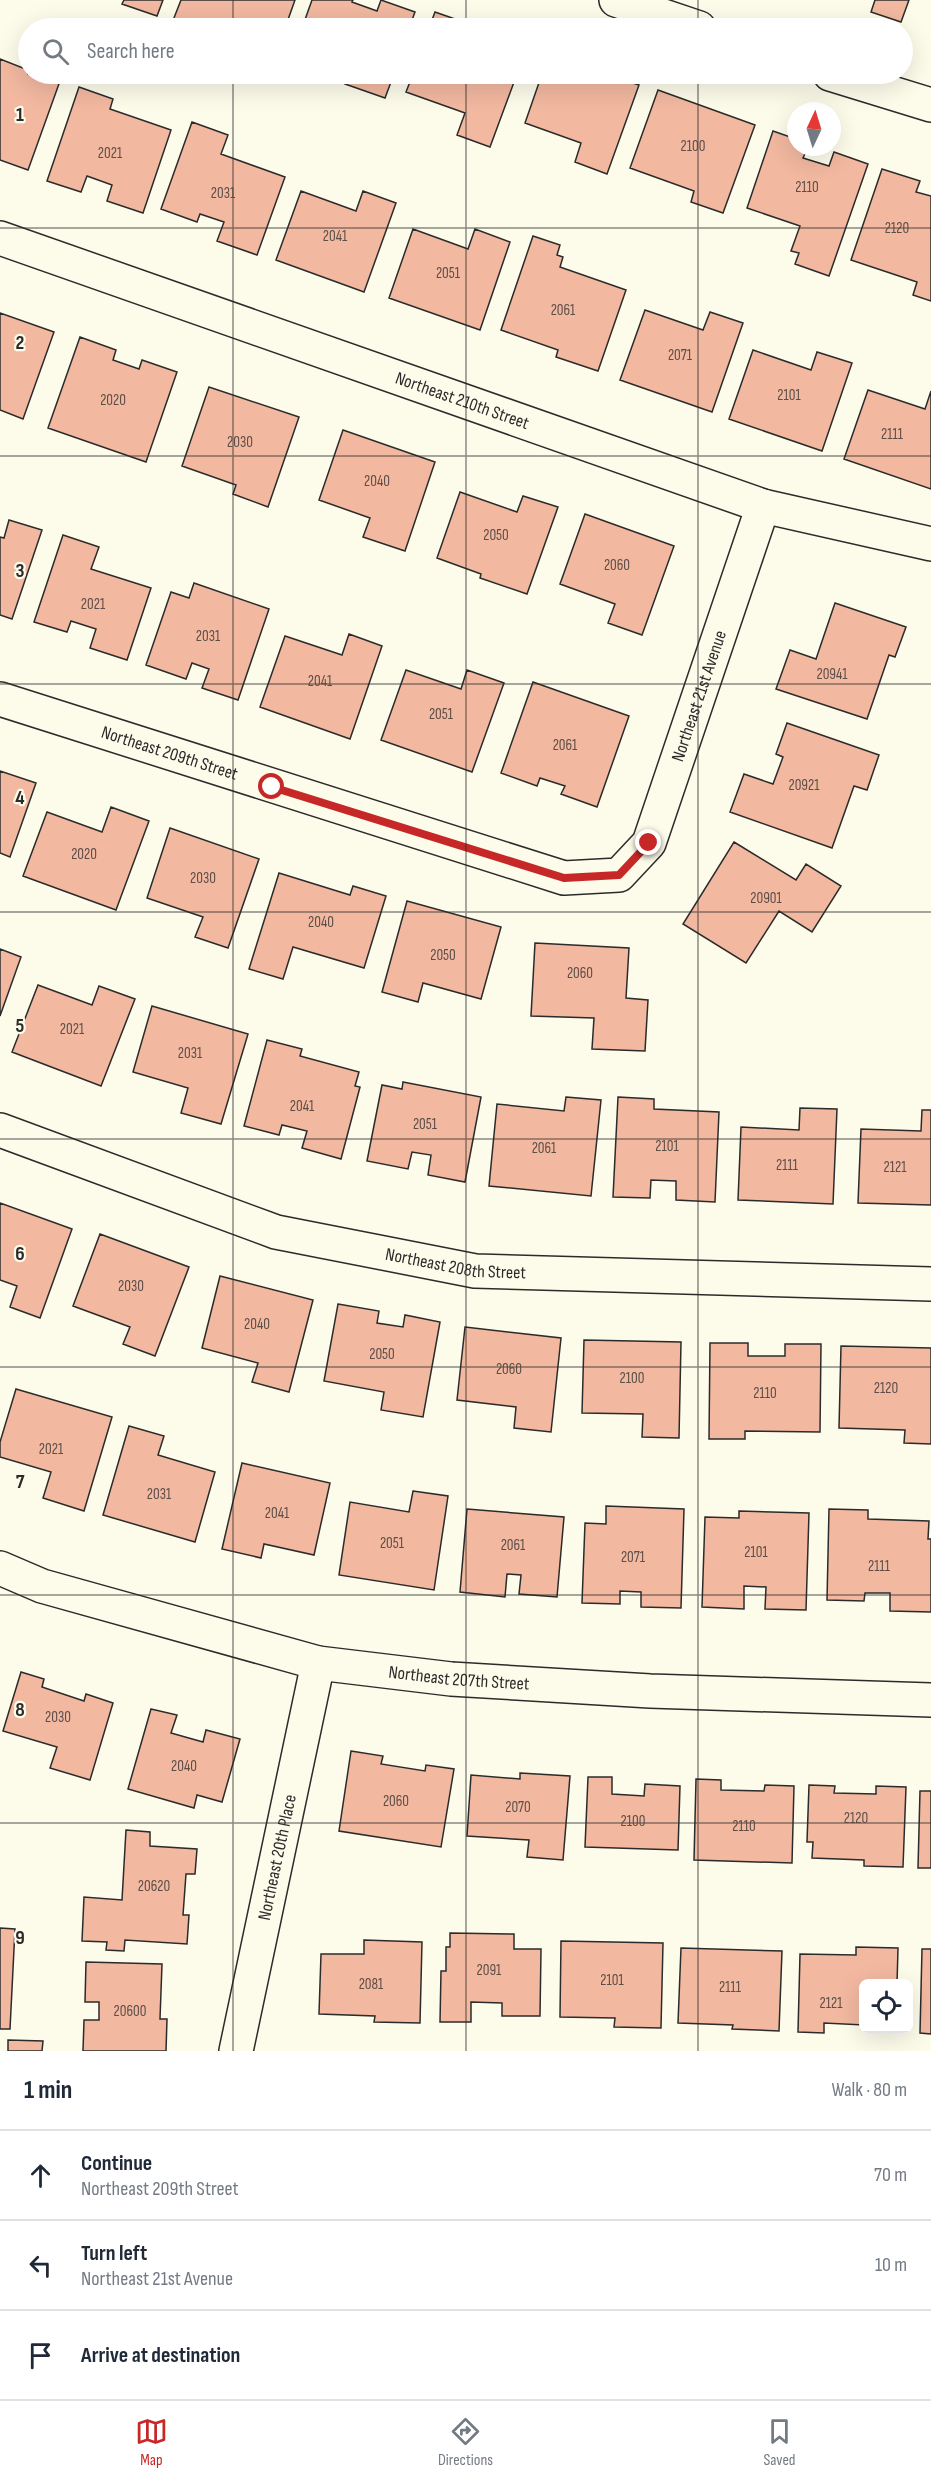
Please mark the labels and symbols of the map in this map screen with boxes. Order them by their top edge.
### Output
north arrow [787,102,841,156]
text: 1 [16,103,24,127]
house number: 2100 [681,137,705,156]
house number: 2021 [98,144,123,163]
house number: 2110 [795,178,819,197]
house number: 2031 [211,184,236,203]
house number: 2120 [885,219,909,238]
house number: 2041 [323,227,348,246]
house number: 2051 [436,264,461,283]
house number: 2061 [551,301,576,320]
text: 2 [16,331,24,355]
house number: 2071 [668,346,693,365]
street label: Northeast 210th Street [393,367,532,434]
house number: 2101 [777,386,801,405]
house number: 2020 [100,391,126,410]
house number: 2111 [881,425,904,444]
house number: 2030 [227,433,253,452]
house number: 2040 [364,472,390,491]
house number: 2050 [483,526,509,545]
house number: 2060 [604,556,630,575]
text: 3 [16,559,25,583]
house number: 2021 [81,595,106,614]
house number: 2031 [196,627,221,646]
street label: Northeast 21st Avenue [667,628,731,764]
house number: 20941 [816,665,848,684]
house number: 2041 [308,672,333,691]
house number: 2051 [429,705,454,724]
street label: Northeast 209th Street [99,721,241,784]
house number: 2061 [553,736,578,755]
route start [258,773,284,799]
house number: 20921 [788,776,820,795]
text: 4 [15,786,25,810]
route end [635,829,661,855]
house number: 2020 [71,845,97,864]
house number: 2030 [190,869,216,888]
house number: 20901 [750,889,782,908]
house number: 2040 [308,913,334,932]
house number: 2050 [430,946,456,965]
house number: 2060 [567,964,593,983]
text: 5 [16,1014,25,1038]
house number: 2021 [60,1020,85,1039]
house number: 2031 [178,1044,203,1063]
house number: 2041 [290,1097,315,1116]
house number: 2051 [413,1115,438,1134]
house number: 2101 [655,1137,679,1156]
house number: 2061 [532,1139,557,1158]
house number: 2111 [776,1156,799,1175]
house number: 2121 [883,1158,907,1177]
text: 6 [15,1242,25,1266]
street label: Northeast 208th Street [384,1243,527,1283]
house number: 2030 [118,1277,144,1296]
house number: 2040 [244,1315,270,1334]
house number: 2050 [369,1345,395,1364]
house number: 2060 [496,1360,522,1379]
house number: 2100 [620,1369,644,1388]
house number: 2120 [874,1379,898,1398]
house number: 2110 [753,1384,777,1403]
house number: 2021 [39,1440,64,1459]
text: 7 [16,1470,25,1494]
house number: 2031 [147,1485,172,1504]
house number: 2041 [265,1504,290,1523]
house number: 2051 [380,1534,405,1553]
house number: 2061 [501,1536,526,1555]
house number: 2101 [744,1543,768,1562]
house number: 2071 [621,1548,646,1567]
house number: 2111 [868,1557,891,1576]
street label: Northeast 207th Street [387,1661,530,1694]
text: 8 [15,1698,25,1722]
house number: 2030 [45,1708,71,1727]
house number: 2040 [171,1757,197,1776]
street label: Northeast 20th Place [253,1792,300,1922]
house number: 2060 [383,1792,409,1811]
house number: 2070 [505,1798,531,1817]
house number: 2120 [844,1809,868,1828]
house number: 2100 [621,1812,645,1831]
house number: 2110 [732,1817,756,1836]
house number: 20620 [138,1877,170,1896]
text: 9 [15,1926,25,1950]
house number: 2091 [477,1961,502,1980]
house number: 2101 [600,1971,624,1990]
house number: 2081 [359,1975,384,1994]
house number: 2111 [719,1978,742,1997]
house number: 2121 [819,1994,843,2013]
house number: 20600 [114,2002,146,2021]

